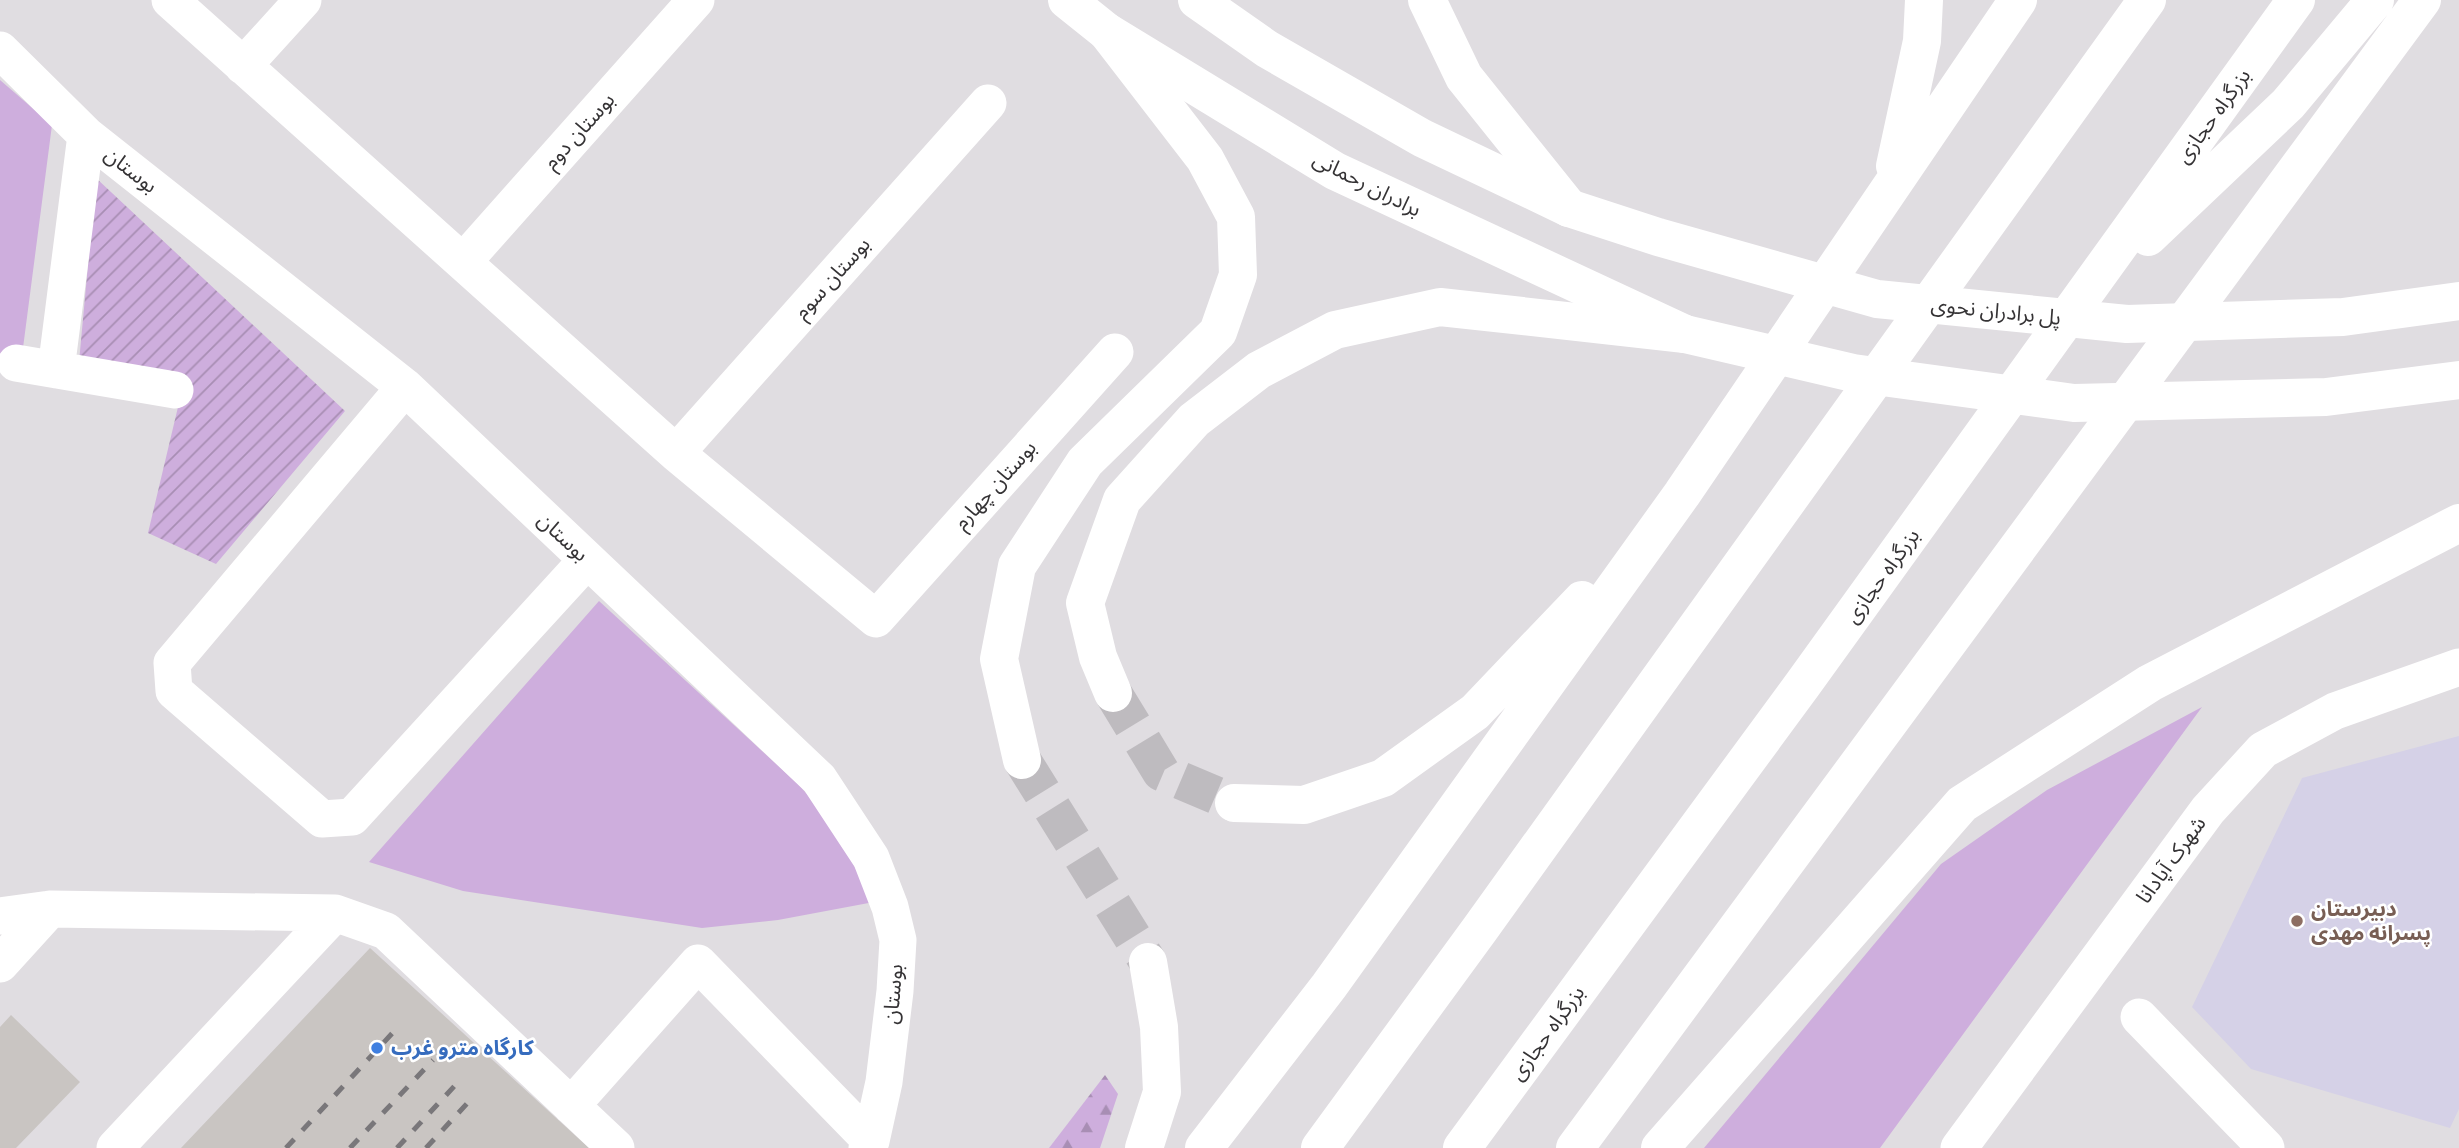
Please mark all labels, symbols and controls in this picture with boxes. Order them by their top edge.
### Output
street label: بزرگراه حجازی [2170,63,2256,169]
street label: بوستان دوم [538,87,623,177]
street label: بوستان [99,141,163,199]
street label: برادران رحمانی [1308,146,1426,222]
street label: بوستان سوم [788,232,878,326]
street label: پل برادران نحوی [1930,291,2062,331]
street label: بوستان چهارم [948,435,1044,537]
street label: بوستان [532,507,594,567]
street label: بزرگراه حجازی [1839,523,1925,629]
street label: شهرک آپادانا [2131,811,2212,909]
place label: دبیرستان پسرانه مهدی [2311,896,2431,947]
marker: دبیرستان پسرانه مهدی [2289,913,2305,929]
street label: بوستان [877,963,909,1025]
street label: بزرگراه حجازی [1504,980,1590,1086]
place label: کارگاه مترو غرب [391,1035,534,1061]
marker: کارگاه مترو غرب [369,1040,385,1056]

